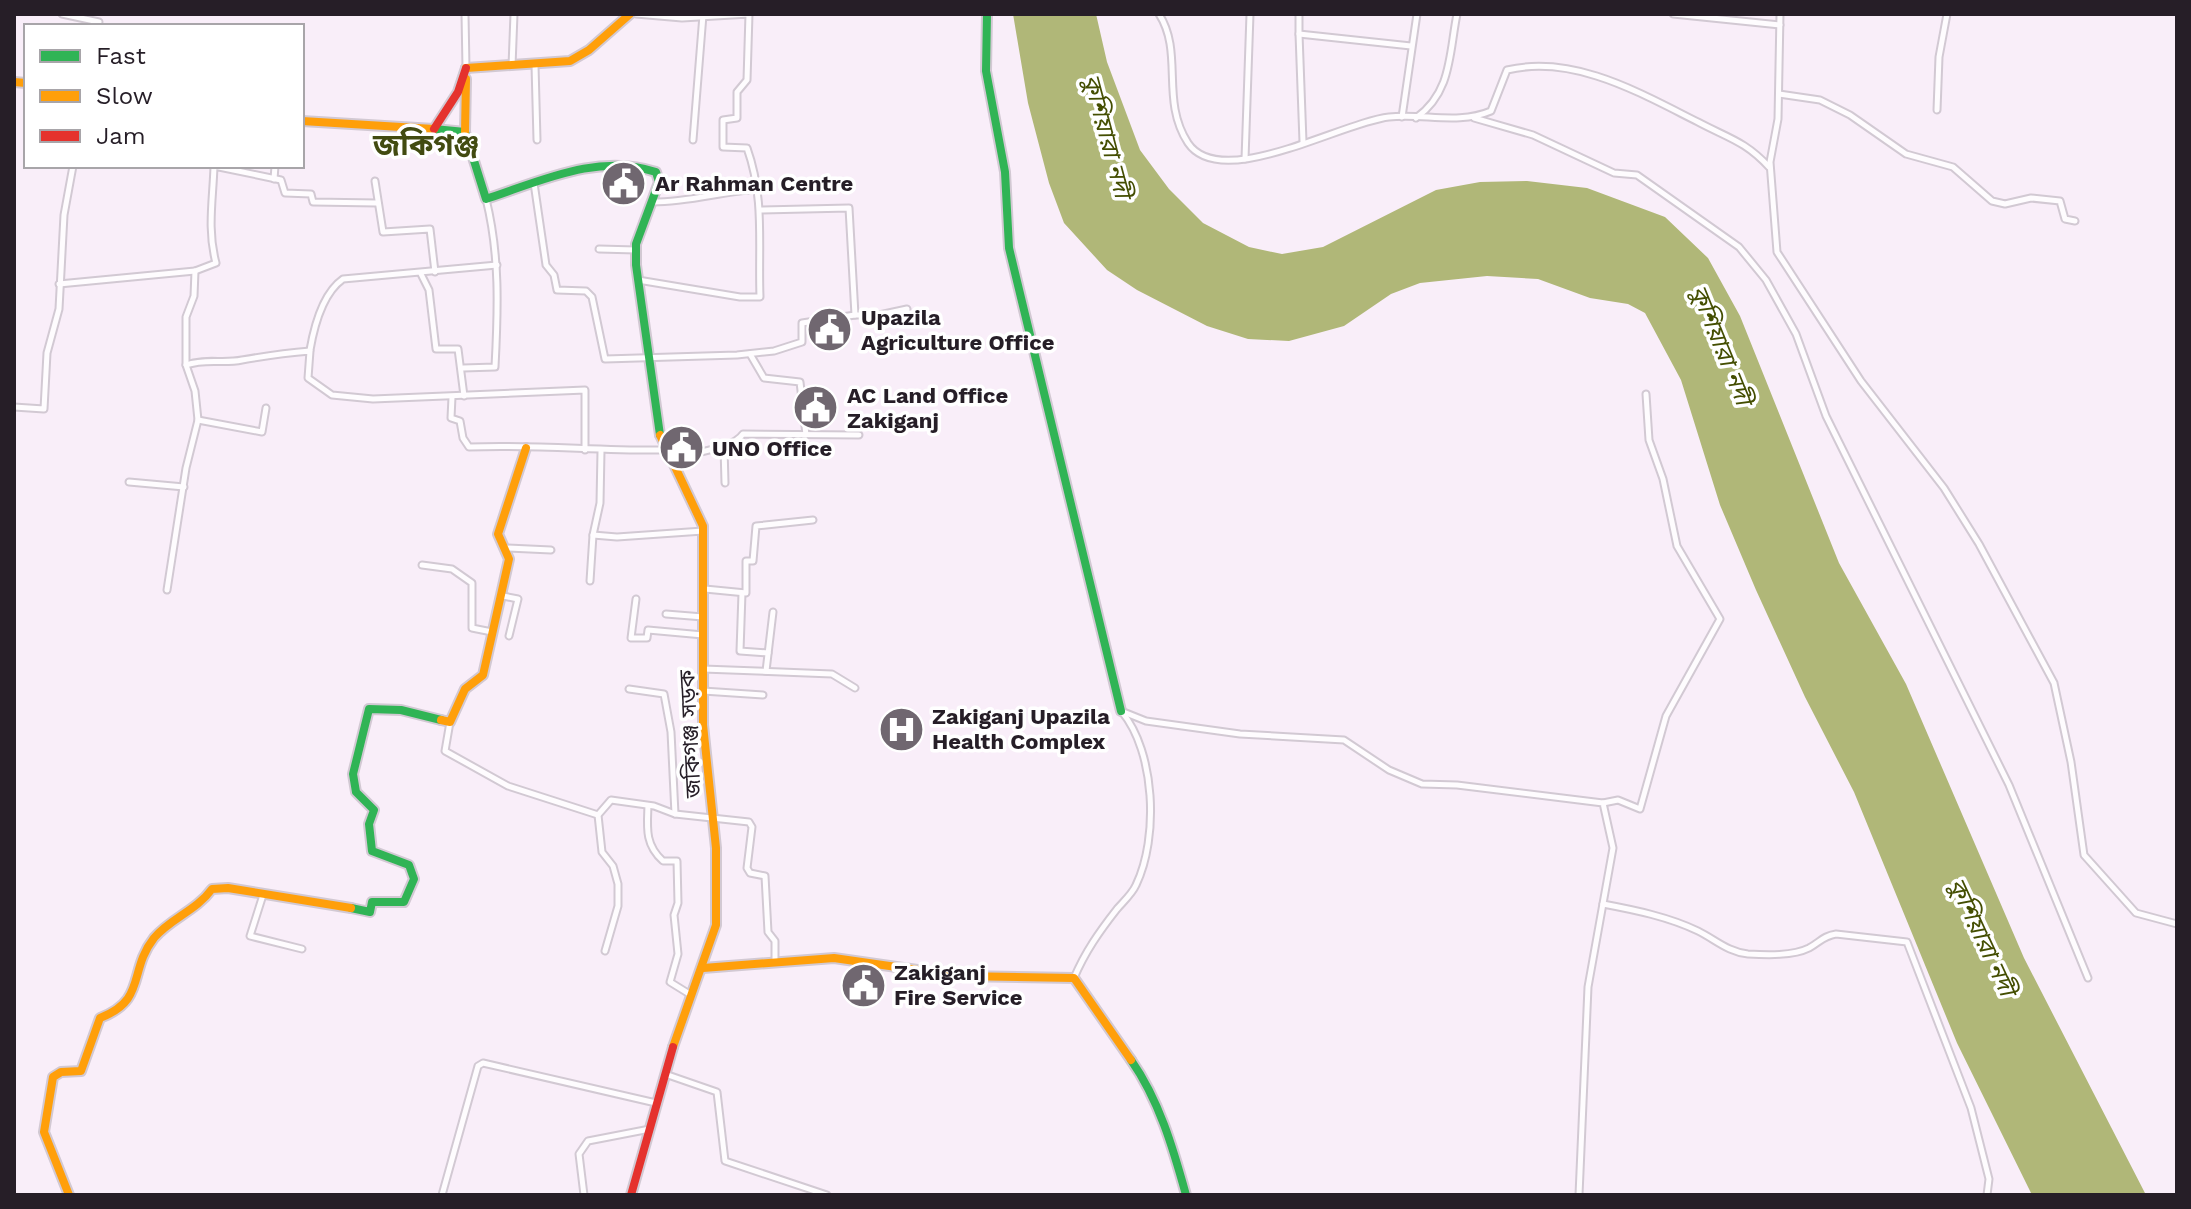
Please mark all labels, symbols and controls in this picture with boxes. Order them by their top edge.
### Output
legend [24,24,304,168]
text: Fast [96,42,146,70]
water label: কুশিয়ারা নদী [1077,71,1138,205]
text: Slow [96,82,153,110]
text: Jam [96,122,146,150]
district label: জকিগঞ্জ [372,127,479,162]
public building icon: Ar Rahman Centre [600,159,648,207]
place label: Ar Rahman Centre [655,171,853,196]
water label: কুশিয়ারা নদী [1684,281,1759,413]
place label: Upazila Agriculture Office [861,305,1054,355]
public building icon: Upazila Agriculture Office [806,306,854,354]
place label: AC Land Office Zakiganj [847,383,1008,433]
public building icon: AC Land Office Zakiganj [792,384,840,432]
public building icon: UNO Office [657,424,705,472]
place label: UNO Office [712,436,832,461]
street label: জকিগঞ্জ সড়ক [674,669,706,800]
place label: Zakiganj Upazila Health Complex [932,704,1110,754]
hospital icon: Zakiganj Upazila Health Complex [877,705,925,753]
water label: কুশিয়ারা নদী [1943,874,2023,1004]
place label: Zakiganj Fire Service [894,960,1023,1010]
public building icon: Zakiganj Fire Service [839,961,887,1009]

